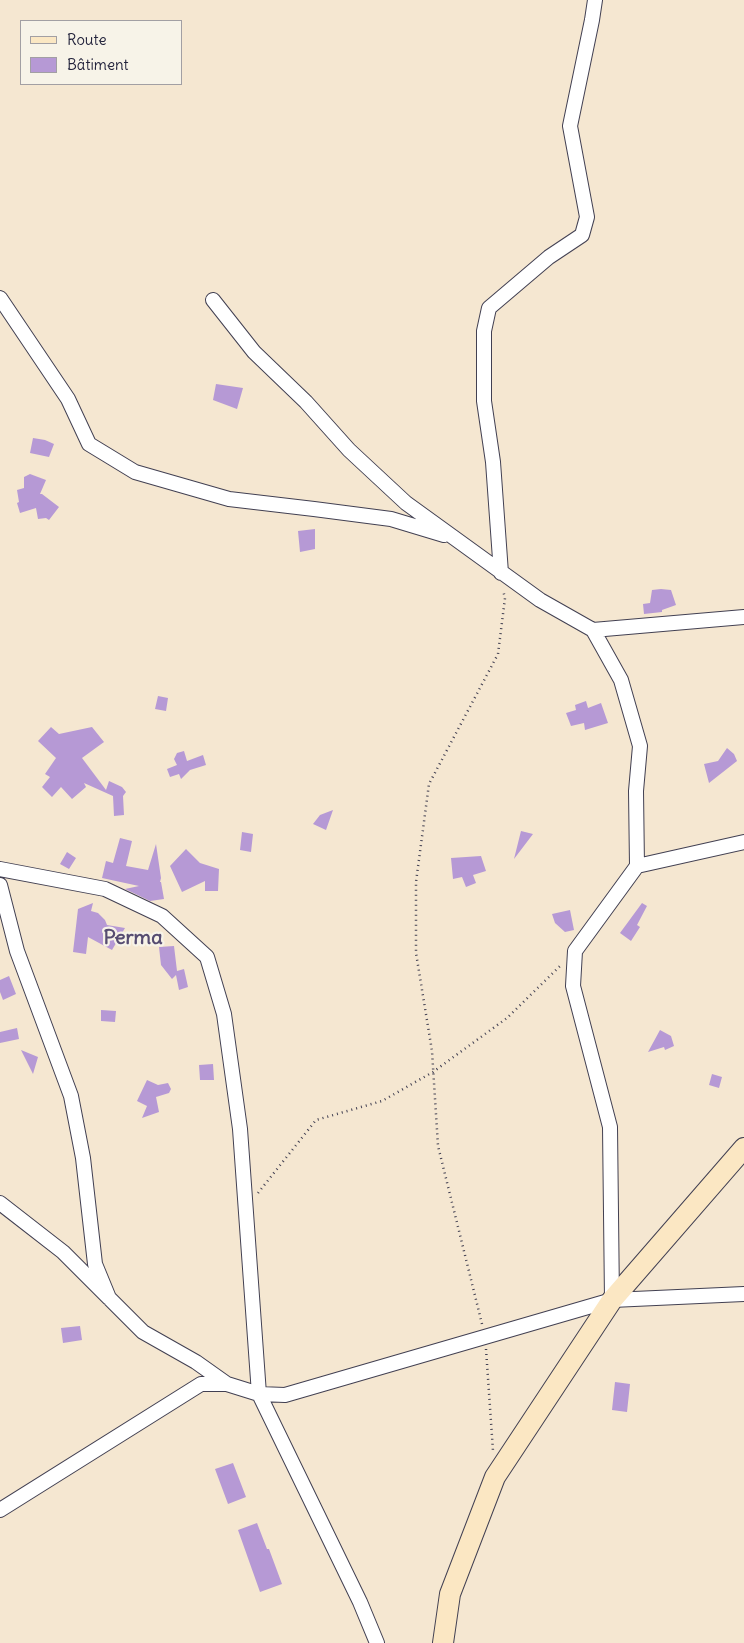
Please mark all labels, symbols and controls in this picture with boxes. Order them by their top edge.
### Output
legend [20,20,182,85]
text: Route [67,30,107,49]
text: Bâtiment [67,55,129,74]
district label: Perma [103,926,163,950]

